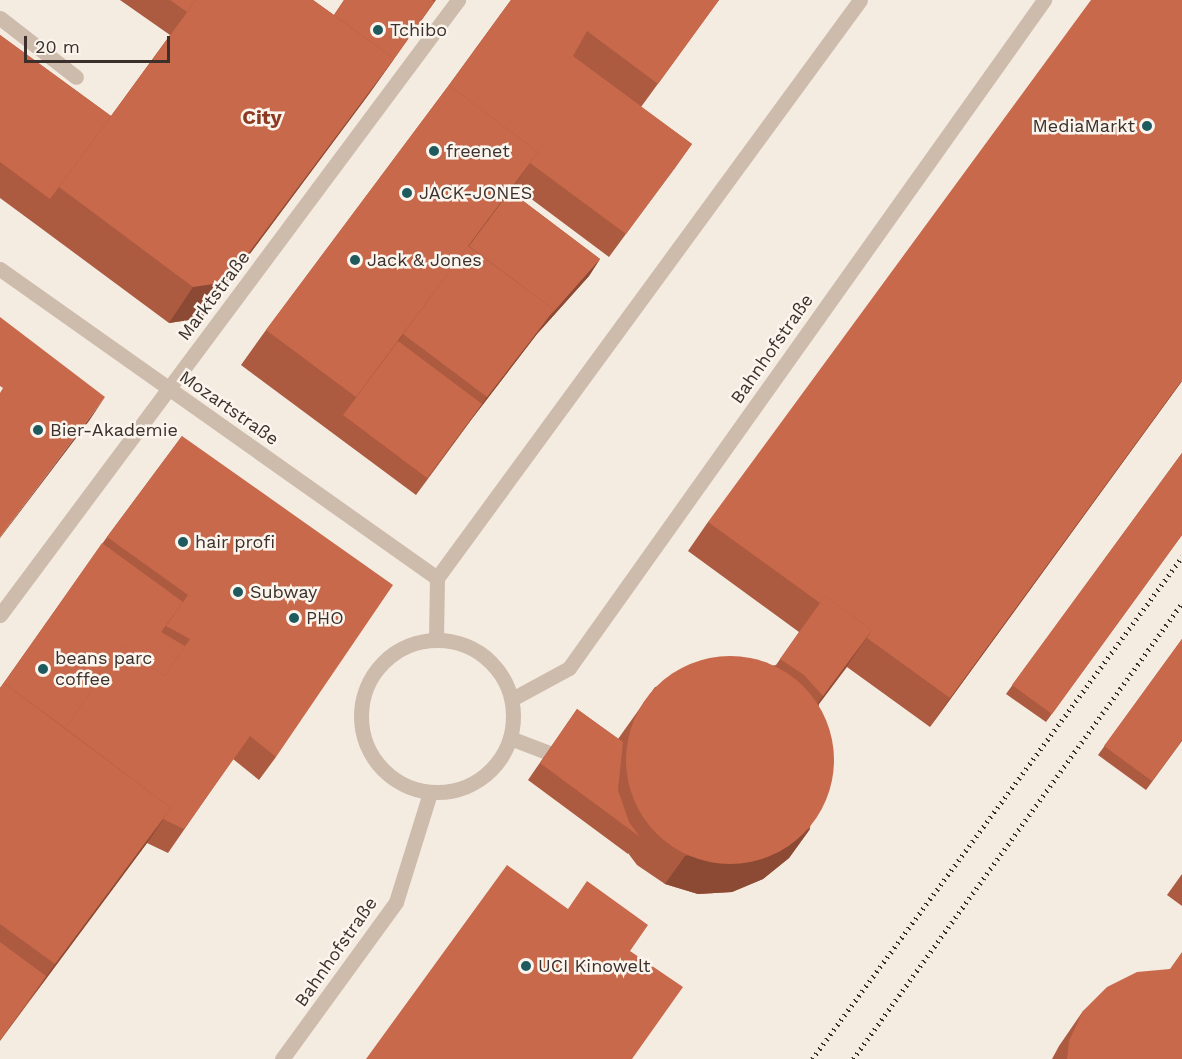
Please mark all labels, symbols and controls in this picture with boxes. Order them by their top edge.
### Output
place label: Tchibo [390,19,447,41]
marker: Tchibo [371,23,385,37]
scale bar [27,24,172,62]
text: 20 m [35,36,80,57]
district label: City [242,105,282,129]
place label: MediaMarkt [1033,115,1135,137]
marker: MediaMarkt [1140,119,1154,133]
place label: freenet [446,140,510,162]
marker: freenet [427,144,441,158]
place label: JACK-JONES [419,182,532,204]
marker: JACK-JONES [400,186,414,200]
street label: Marktstraße [173,247,255,345]
place label: Jack & Jones [367,249,483,271]
marker: Jack & Jones [348,253,362,267]
street label: Bahnhofstraße [726,290,818,408]
street label: Mozartstraße [175,366,283,450]
place label: Bier-Akademie [50,419,178,441]
marker: Bier-Akademie [31,423,45,437]
place label: hair profi [195,531,275,553]
marker: hair profi [176,535,190,549]
place label: Subway [250,581,317,603]
marker: Subway [231,585,245,599]
place label: PHO [306,607,344,629]
marker: PHO [287,611,301,625]
place label: beans parc coffee [55,648,152,690]
marker: beans parc coffee [36,662,50,676]
street label: Bahnhofstraße [290,893,382,1011]
place label: UCI Kinowelt [538,955,651,977]
marker: UCI Kinowelt [519,959,533,973]

